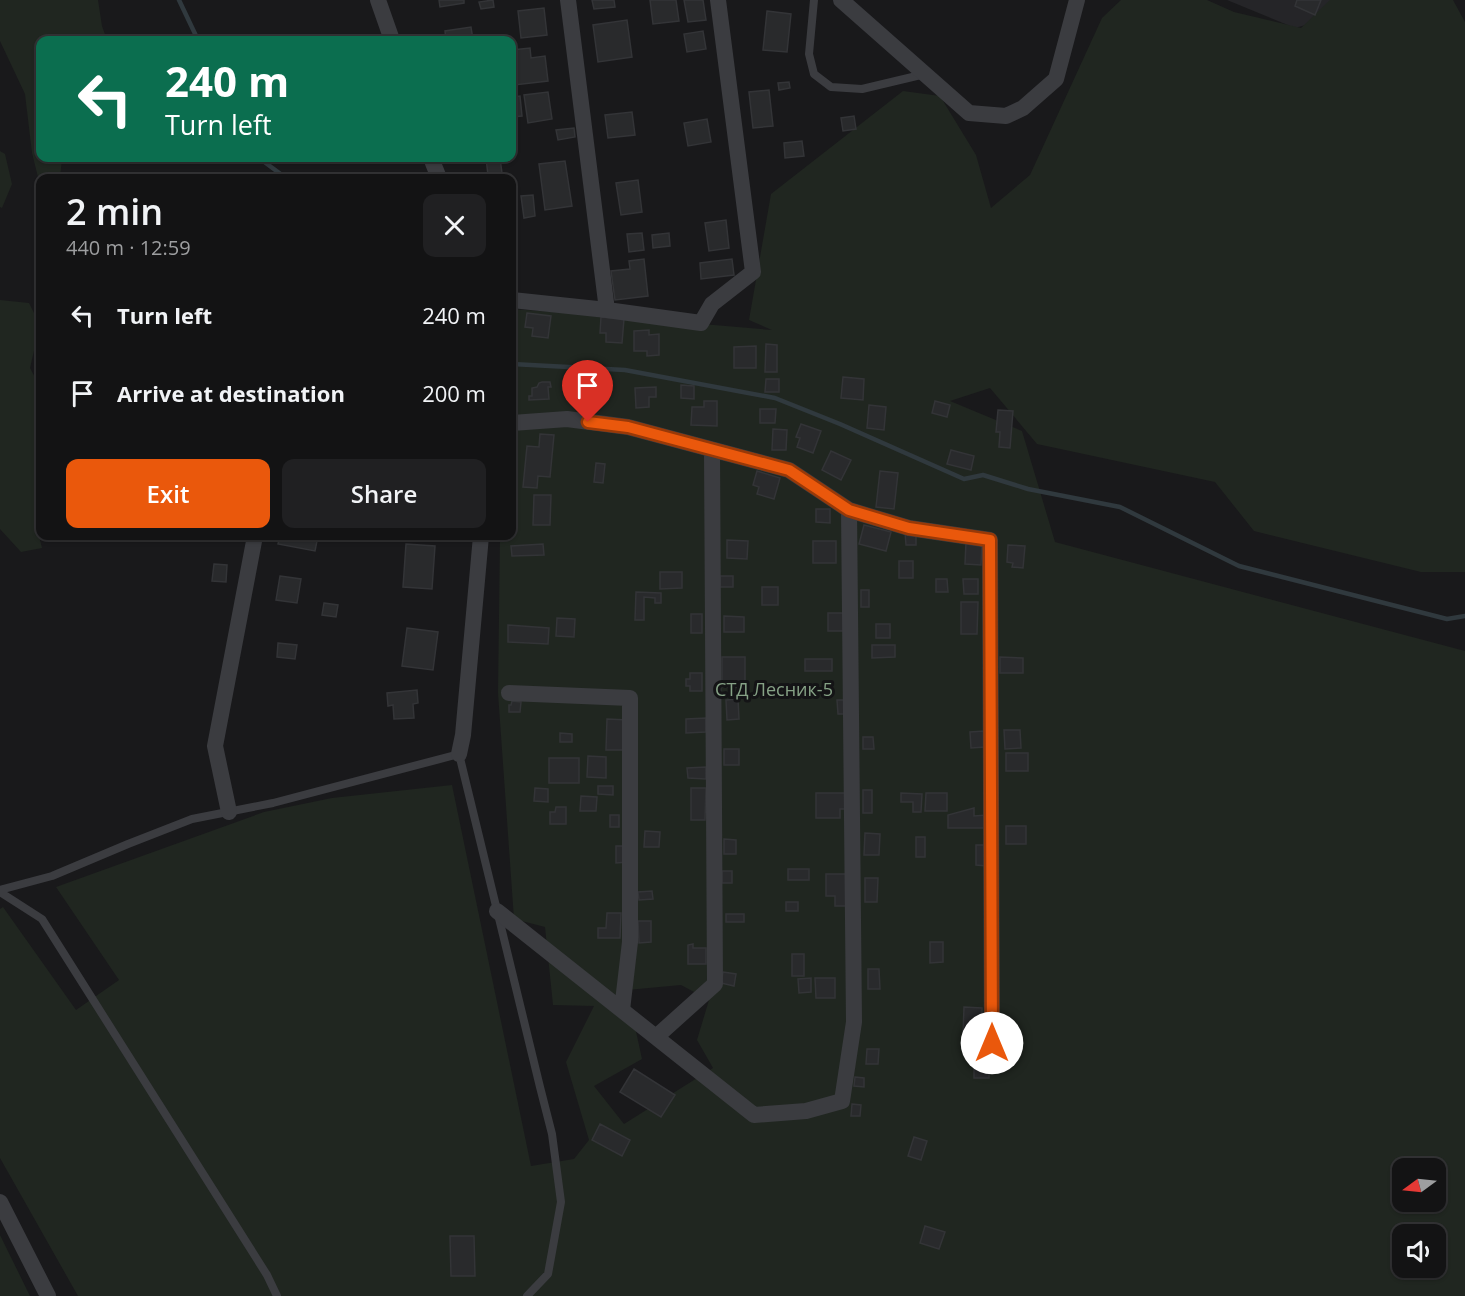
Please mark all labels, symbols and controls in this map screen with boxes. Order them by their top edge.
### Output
text: 240 m [165,52,289,109]
icon: left [66,60,144,138]
text: Turn left [165,106,272,143]
text: 2 min [66,187,163,236]
button: close [423,194,486,257]
text: 440 m · 12:59 [66,234,191,261]
icon: left [66,299,99,332]
text: Turn left [117,300,212,330]
text: 240 m [422,300,486,330]
pin [562,360,613,422]
icon: arrive [571,369,604,402]
icon: arrive [66,377,99,410]
text: Arrive at destination [117,378,345,408]
text: 200 m [422,378,486,408]
button: Exit [66,459,270,528]
button: Share [282,459,486,528]
park label: СТД Лесник-5 [715,677,833,701]
position arrow [960,1011,1024,1075]
north arrow [1392,1158,1446,1212]
map controls [1392,1158,1446,1278]
button: sound [1392,1224,1446,1278]

